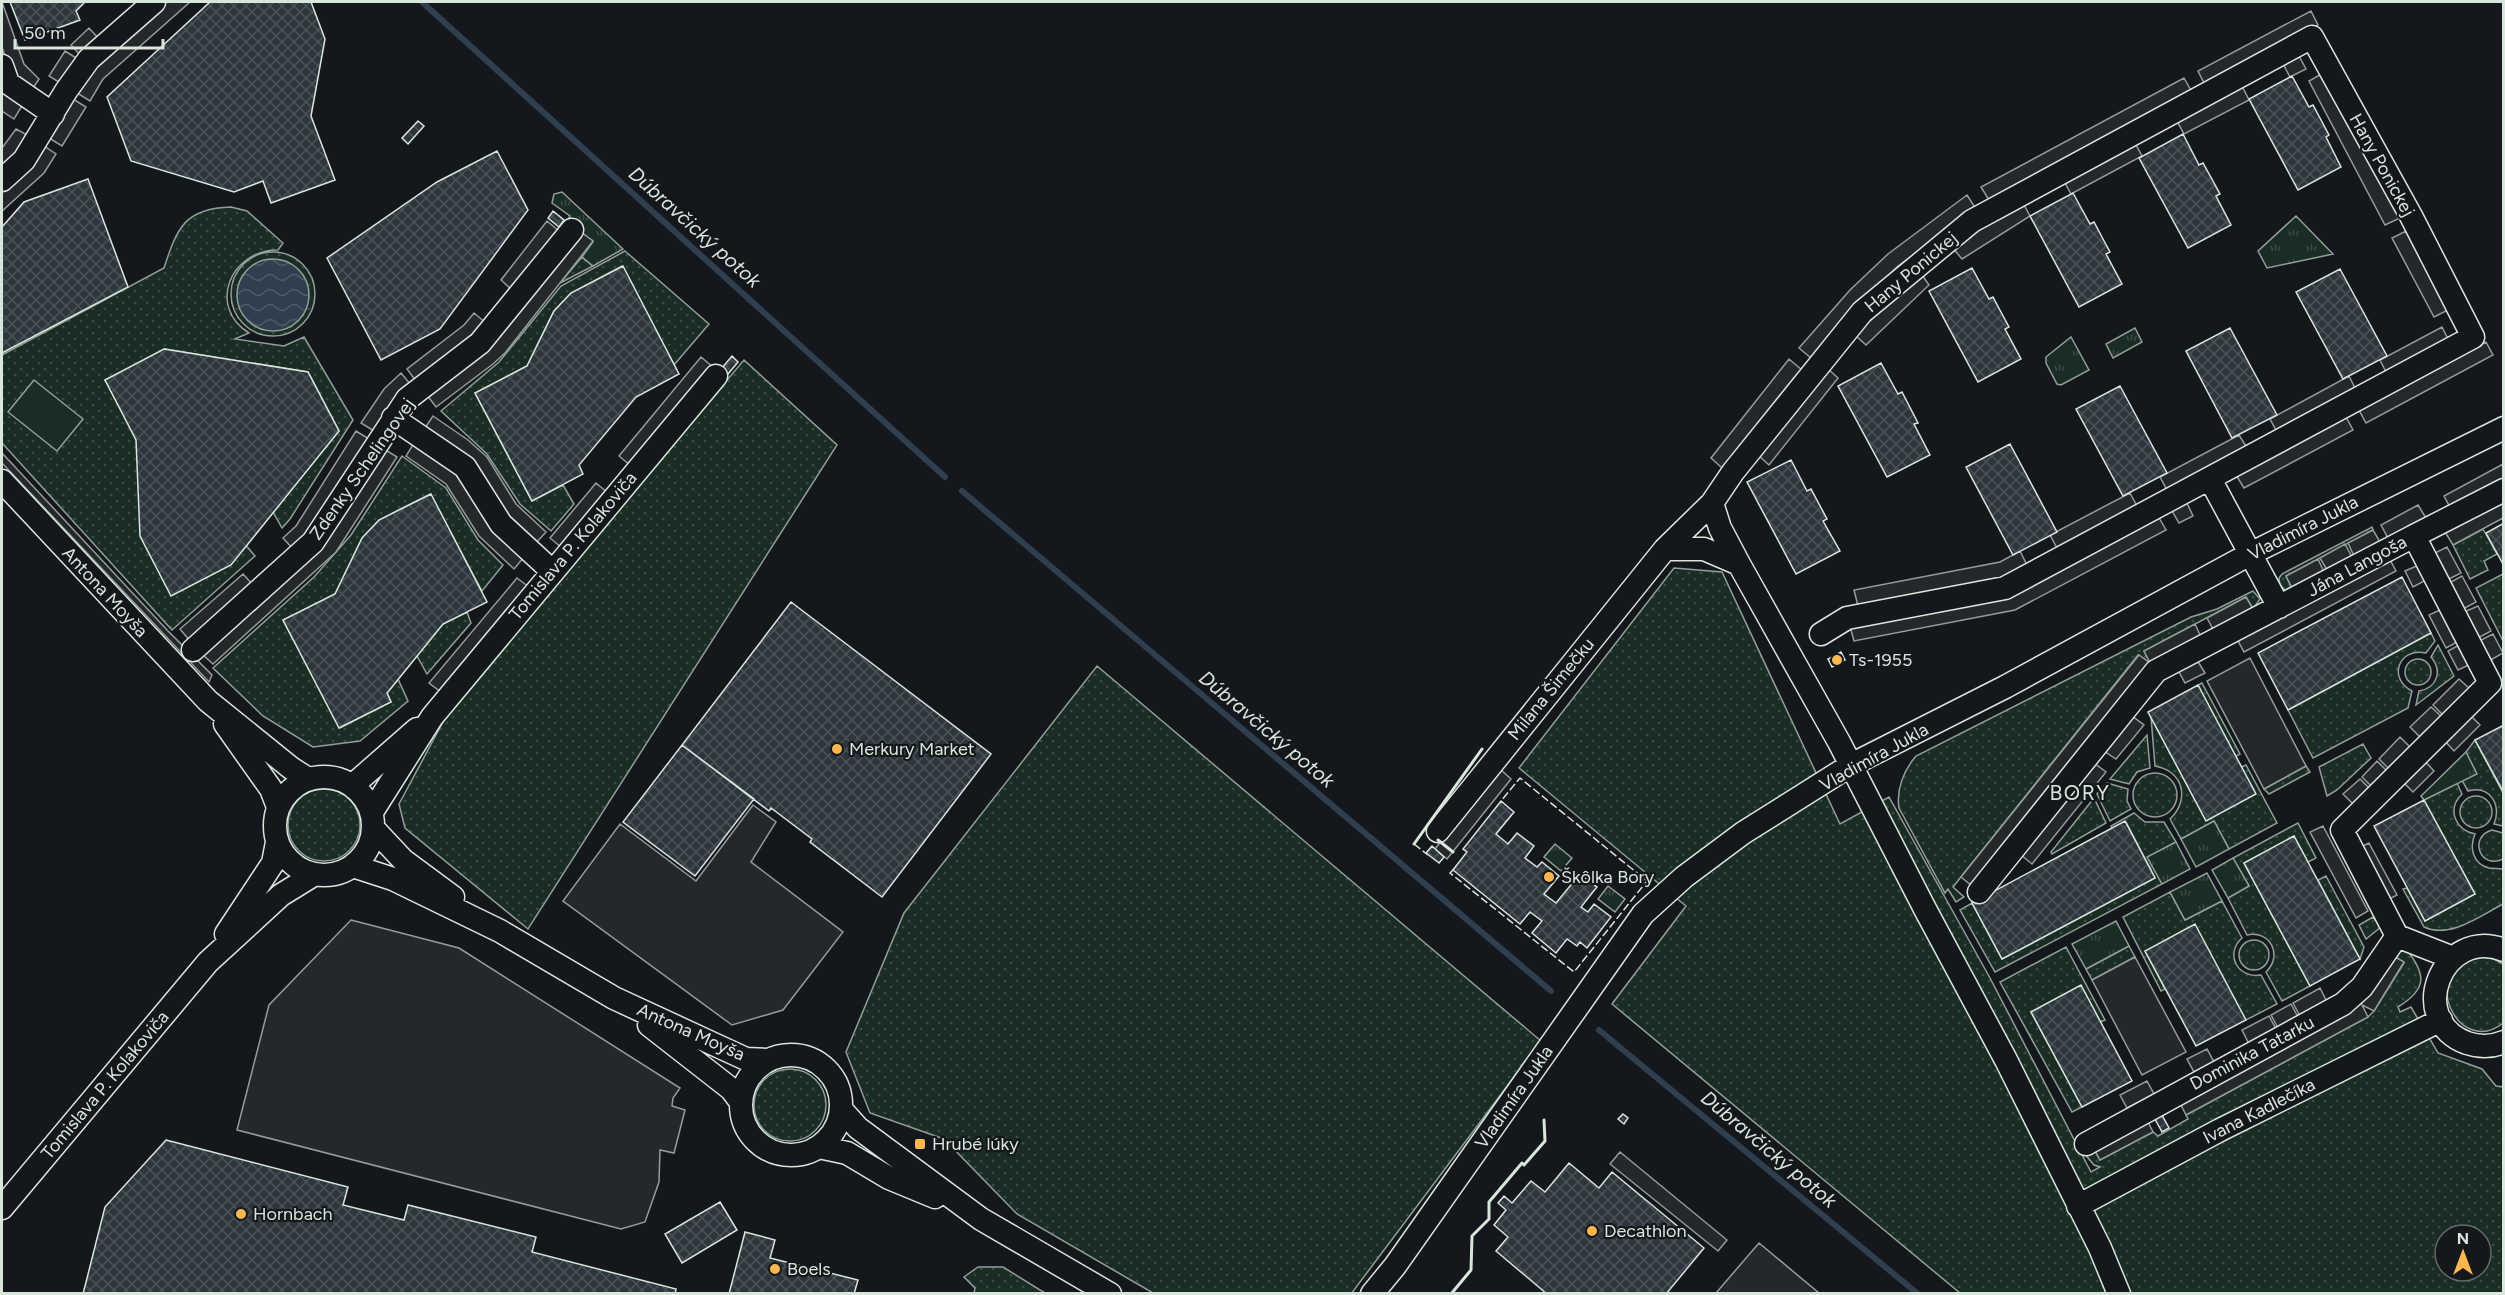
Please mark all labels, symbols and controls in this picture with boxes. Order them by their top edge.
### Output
scale bar [15,12,164,50]
text: 50 m [24,22,66,44]
street label: Hany Ponickej [2345,110,2419,220]
water label: Dúbravčický potok [624,161,767,293]
street label: Hany Ponickej [1860,227,1962,317]
street label: Zdenky Schelingovej [305,394,419,544]
street label: Tomislava P. Kolakoviča [504,467,642,625]
street label: Vladimíra Jukla [2244,491,2362,565]
street label: Jána Langoša [2304,531,2410,601]
street label: Antona Moyša [58,542,152,642]
street label: Milana Šimečku [1503,633,1599,745]
place label: Ts-1955 [1849,649,1912,671]
marker: Ts-1955 [1830,653,1844,667]
water label: Dúbravčický potok [1194,665,1341,793]
street label: Vladimíra Jukla [1816,718,1932,796]
place label: Merkury Market [849,738,975,760]
marker: Merkury Market [830,742,844,756]
district label: BORY [2050,780,2110,805]
place label: Škôlka Bory [1561,866,1655,888]
marker: Škôlka Bory [1542,870,1556,884]
street label: Antona Moyša [634,998,748,1066]
street label: Tomislava P. Kolakoviča [36,1006,174,1164]
street label: Dominika Tatarku [2186,1011,2318,1095]
street label: Vladimíra Jukla [1470,1041,1558,1153]
street label: Ivana Kadlečíka [2199,1073,2319,1149]
water label: Dúbravčický potok [1696,1085,1843,1213]
place label: Hrubé lúky [932,1133,1019,1155]
marker: Hrubé lúky [913,1137,927,1151]
place label: Hornbach [253,1203,333,1225]
marker: Hornbach [234,1207,248,1221]
place label: Decathlon [1604,1220,1686,1242]
north arrow [2433,1223,2493,1283]
marker: Decathlon [1585,1224,1599,1238]
text: N [2457,1229,2469,1248]
place label: Boels [787,1258,831,1280]
marker: Boels [768,1262,782,1276]

